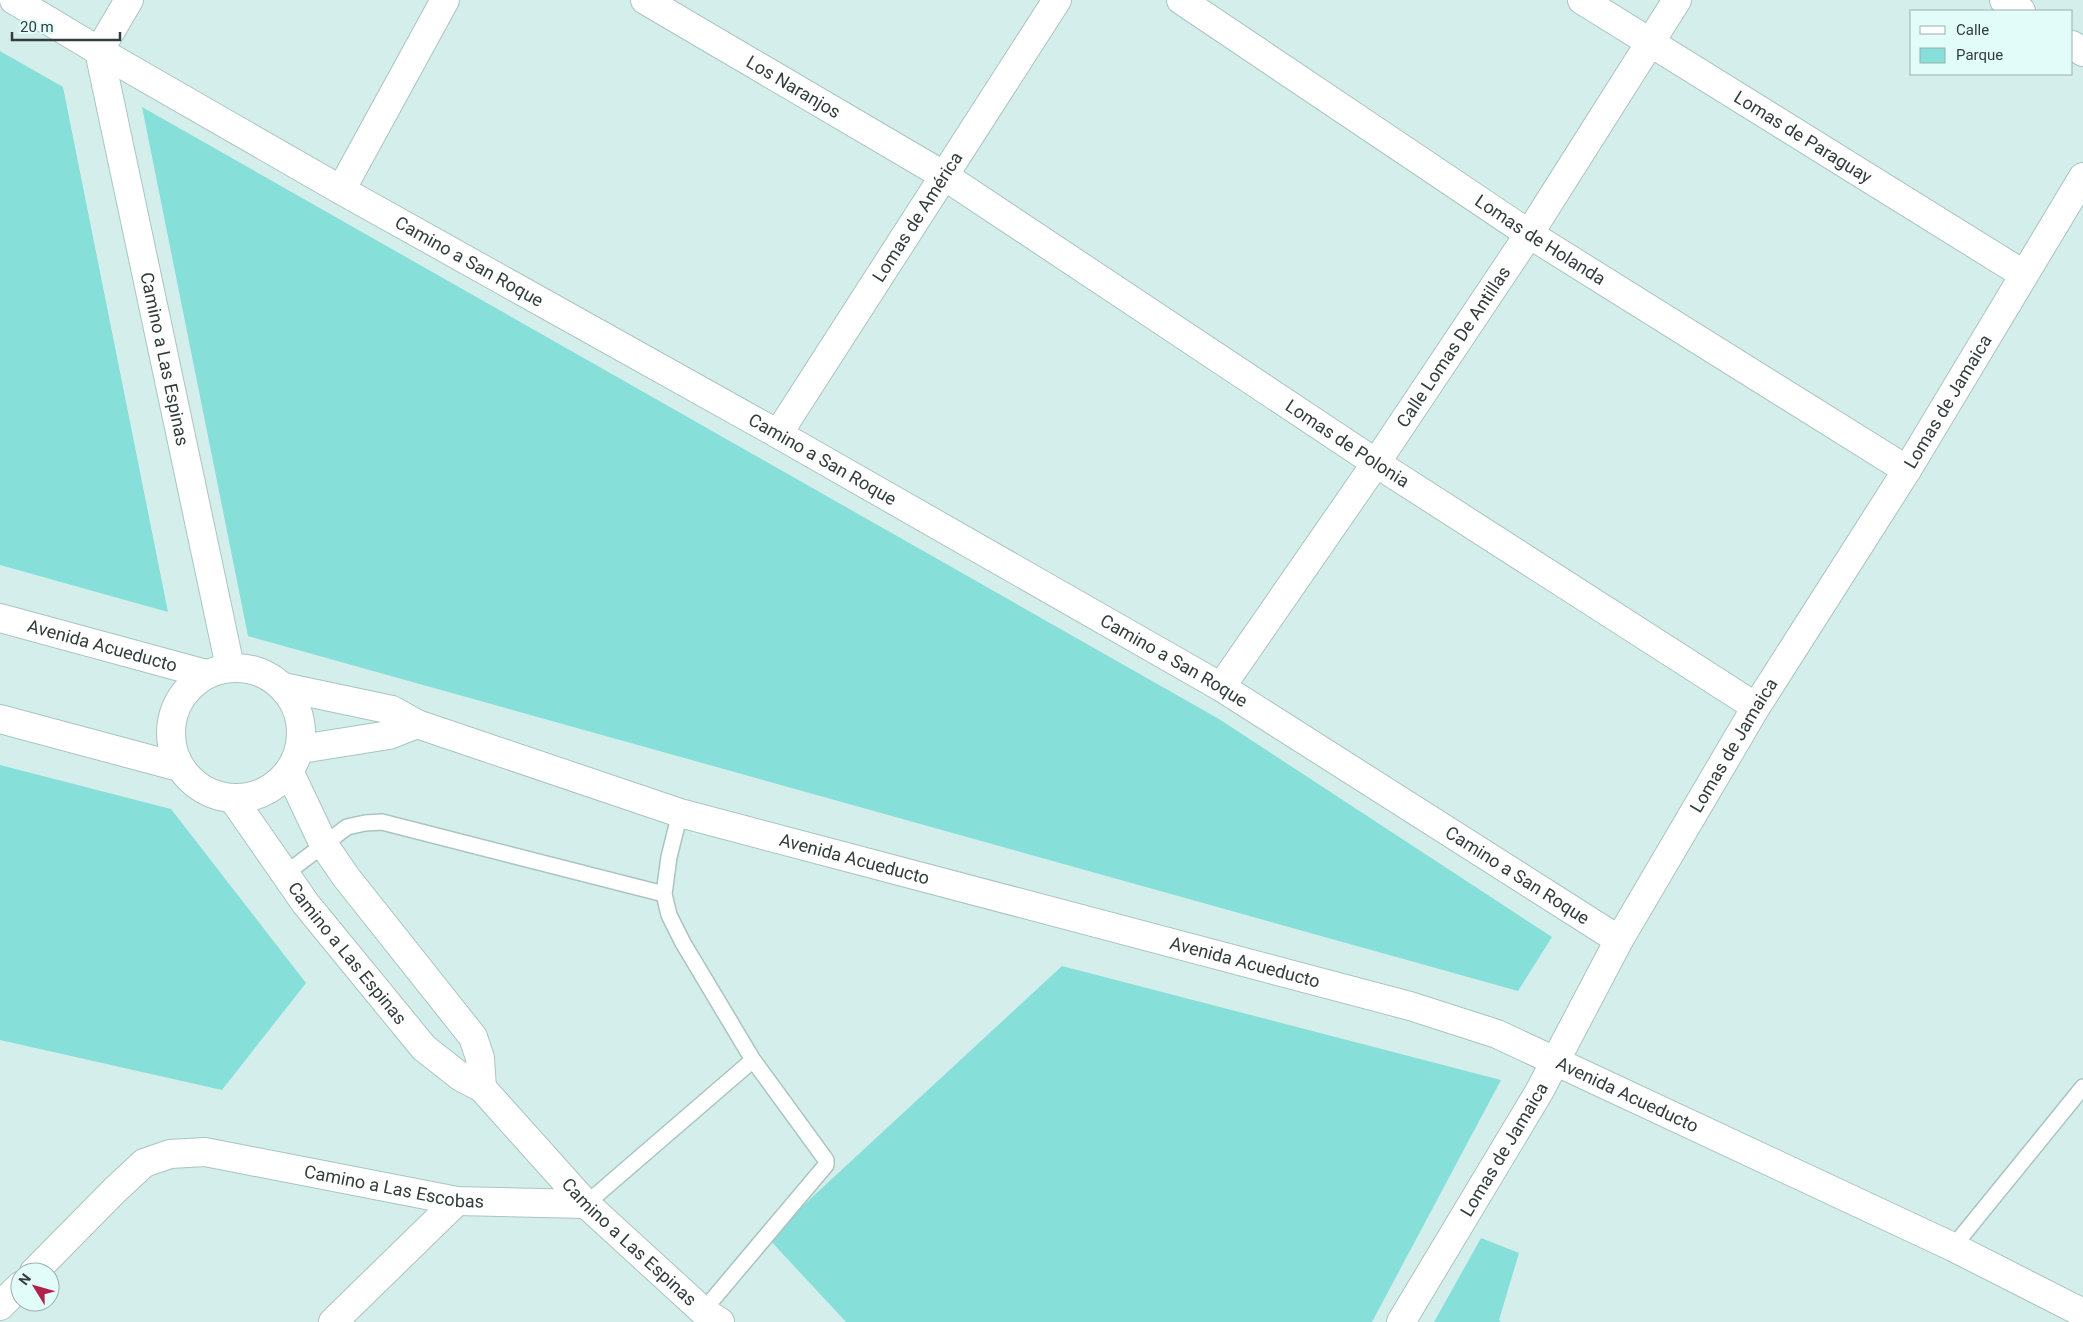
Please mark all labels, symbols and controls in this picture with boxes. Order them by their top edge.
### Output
scale bar [12,10,120,42]
legend [1910,10,2073,75]
text: 20 m [20,18,54,36]
text: Calle [1956,21,1989,39]
text: Parque [1956,46,2003,64]
street label: Los Naranjos [743,51,844,122]
street label: Lomas de Paraguay [1730,86,1876,188]
street label: Lomas de América [868,148,967,286]
street label: Lomas de Holanda [1471,190,1609,289]
street label: Camino a San Roque [392,211,547,311]
street label: Calle Lomas De Antillas [1392,262,1514,431]
street label: Camino a Las Espinas [136,270,194,448]
street label: Lomas de Jamaica [1899,331,1996,472]
street label: Lomas de Polonia [1282,395,1413,492]
street label: Camino a San Roque [745,409,900,509]
street label: Camino a San Roque [1097,609,1252,711]
street label: Avenida Acueducto [25,615,180,676]
street label: Lomas de Jamaica [1685,674,1782,816]
street label: Camino a San Roque [1442,821,1594,928]
street label: Avenida Acueducto [777,829,932,888]
street label: Camino a Las Espinas [284,878,411,1028]
street label: Avenida Acueducto [1168,932,1322,992]
street label: Avenida Acueducto [1553,1052,1702,1137]
street label: Lomas de Jamaica [1456,1079,1552,1220]
street label: Camino a Las Escobas [303,1161,484,1212]
street label: Camino a Las Espinas [558,1174,701,1310]
north arrow [10,1262,60,1312]
text: N [15,1270,34,1288]

